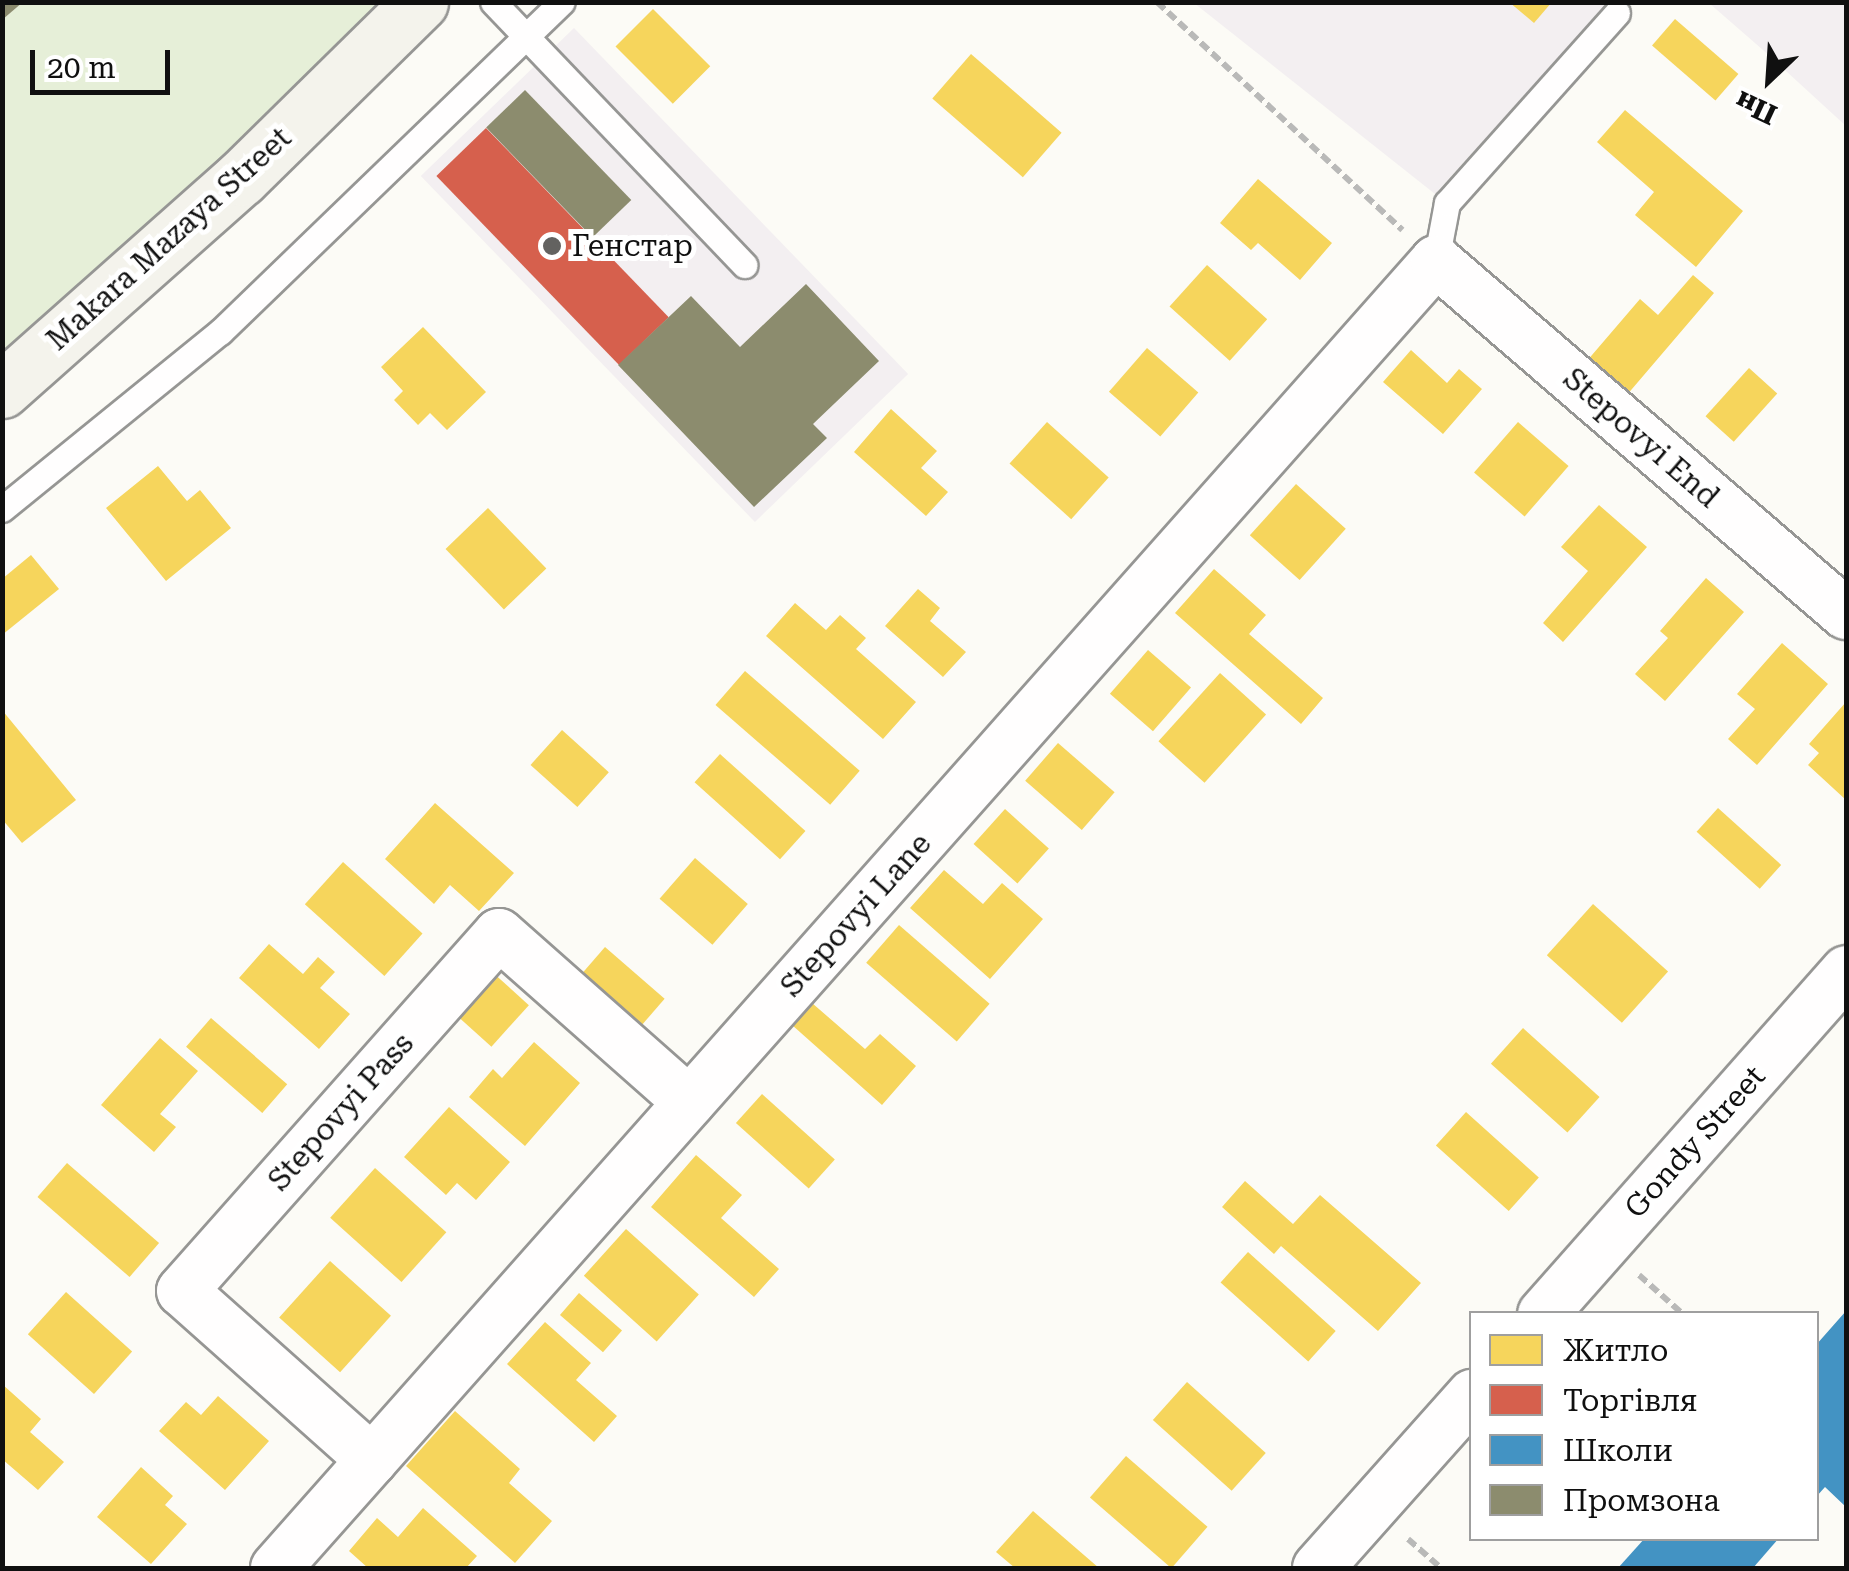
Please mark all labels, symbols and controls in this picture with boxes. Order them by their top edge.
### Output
scale bar [35,30,175,92]
north arrow [1719,30,1819,130]
text: 20 m [47,50,116,85]
text: Пн [1730,84,1782,131]
street label: Makara Mazaya Street [40,120,298,358]
place label: Генстар [572,228,693,264]
marker: Генстар [541,235,563,257]
street label: Stepovyi End [1556,361,1726,515]
street label: Stepovyi Lane [773,826,939,1004]
street label: Stepovyi Pass [261,1026,421,1198]
street label: Gondy Street [1617,1059,1773,1225]
legend [1469,1311,1819,1541]
text: Житло [1563,1333,1668,1368]
text: Торгівля [1563,1383,1697,1418]
text: Школи [1563,1433,1673,1468]
text: Промзона [1563,1483,1720,1518]

